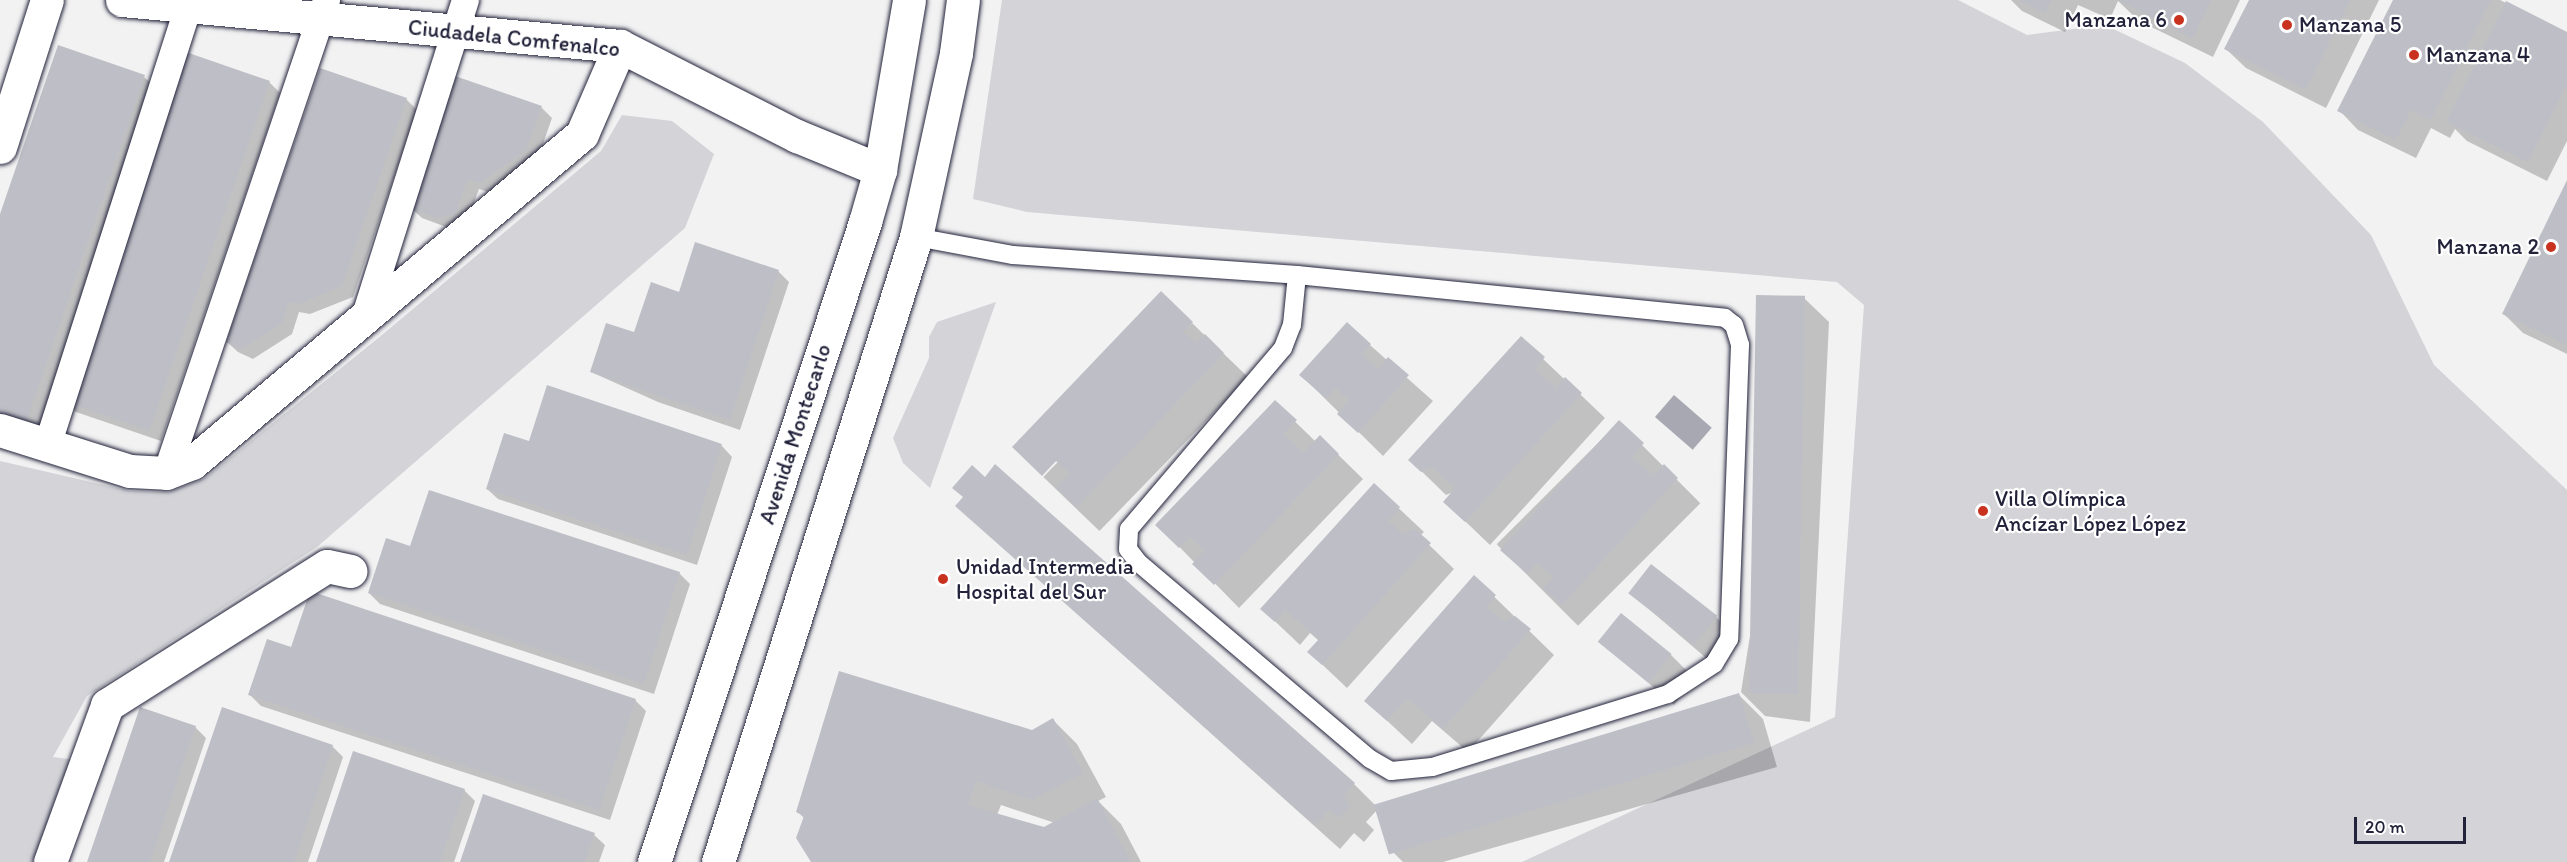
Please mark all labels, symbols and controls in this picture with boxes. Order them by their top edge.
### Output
place label: Manzana 6 [2065,7,2167,33]
place label: Manzana 5 [2299,12,2401,38]
marker: Manzana 6 [2172,13,2186,27]
street label: Ciudadela Comfenalco [406,14,622,62]
marker: Manzana 5 [2280,18,2294,32]
place label: Manzana 4 [2426,42,2530,68]
marker: Manzana 4 [2407,48,2421,62]
place label: Manzana 2 [2437,234,2539,260]
marker: Manzana 2 [2544,240,2558,254]
street label: Avenida Montecarlo [753,341,837,527]
place label: Villa Olímpica Ancízar López López [1995,485,2186,536]
marker: Villa Olímpica Ancízar López López [1976,504,1990,518]
place label: Unidad Intermedia Hospital del Sur [956,553,1134,604]
marker: Unidad Intermedia Hospital del Sur [934,570,952,588]
scale bar [2357,805,2470,843]
text: 20 m [2365,816,2405,838]

